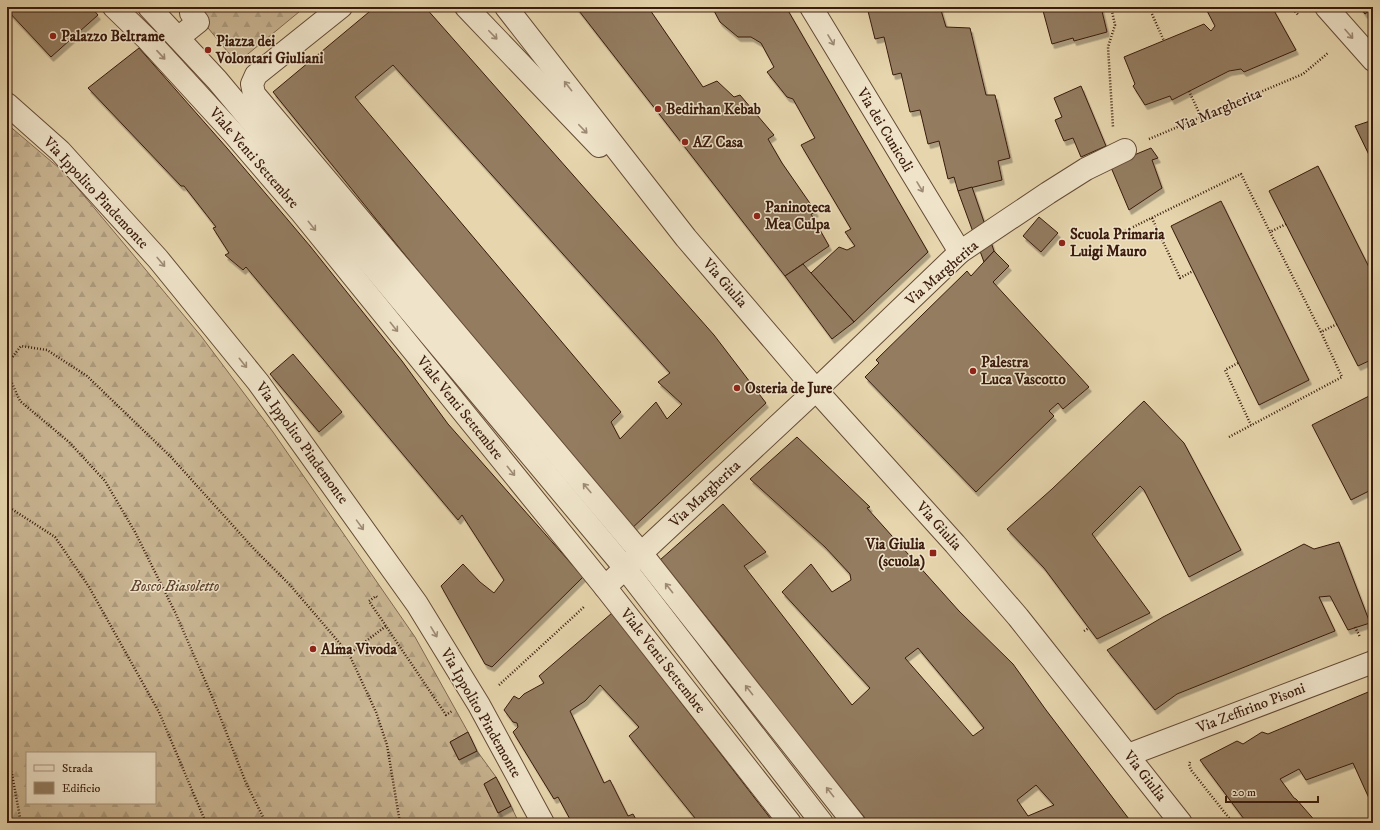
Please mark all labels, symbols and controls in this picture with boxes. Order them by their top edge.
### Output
place label: Palazzo Beltrame [61,27,166,46]
one-way arrow [1345,29,1354,39]
one-way arrow [488,30,498,40]
marker: Palazzo Beltrame [48,31,58,41]
place label: Piazza dei Volontari Giuliani [215,32,323,68]
one-way arrow [827,34,835,45]
marker: Piazza dei Volontari Giuliani [203,45,213,55]
one-way arrow [156,50,166,60]
one-way arrow [563,80,572,91]
street label: Via Margherita [1173,83,1265,137]
street label: Via dei Cunicoli [852,84,918,176]
place label: Bedirhan Kebab [666,100,761,119]
street label: Viale Venti Settembre [204,103,303,213]
marker: Bedirhan Kebab [653,104,663,114]
one-way arrow [578,124,588,134]
street label: Via Ippolito Pindemonte [39,132,153,253]
place label: AZ Casa [692,133,744,152]
marker: AZ Casa [680,137,690,147]
one-way arrow [917,181,925,193]
place label: Paninoteca Mea Culpa [765,198,831,234]
marker: Paninoteca Mea Culpa [752,211,762,221]
one-way arrow [308,220,317,231]
place label: Scuola Primaria Luigi Mauro [1070,225,1165,261]
street label: Via Margherita [901,236,983,310]
marker: Scuola Primaria Luigi Mauro [1057,238,1067,248]
street label: Via Giulia [698,254,752,312]
one-way arrow [156,257,165,268]
one-way arrow [390,321,398,332]
street label: Viale Venti Settembre [412,352,508,464]
place label: Palestra Luca Vascotto [981,353,1066,389]
one-way arrow [238,358,247,369]
marker: Palestra Luca Vascotto [968,366,978,376]
street label: Via Ippolito Pindemonte [251,377,353,508]
place label: Osteria de Jure [745,379,833,398]
marker: Osteria de Jure [732,383,742,393]
street label: Via Margherita [665,456,745,532]
one-way arrow [507,466,515,477]
one-way arrow [582,482,591,493]
street label: Via Giulia [911,497,966,555]
one-way arrow [356,519,364,530]
place label: Via Giulia (scuola) [865,535,926,571]
marker: Via Giulia (scuola) [928,548,938,558]
park label: Bosco Biasoletto [130,577,220,596]
one-way arrow [665,583,673,594]
street label: Viale Venti Settembre [616,604,710,717]
one-way arrow [430,626,438,637]
place label: Alma Vivoda [320,640,397,659]
marker: Alma Vivoda [308,644,318,654]
street label: Via Ippolito Pindemonte [436,644,526,781]
street label: Via Zeffirino Pisoni [1193,679,1308,738]
one-way arrow [745,685,754,696]
street label: Via Giulia [1119,746,1171,806]
legend [26,752,156,804]
text: Strada [62,761,94,776]
scale bar [1226,778,1318,804]
text: Edificio [62,781,101,796]
text: 20 m [1232,785,1256,800]
one-way arrow [826,787,834,798]

